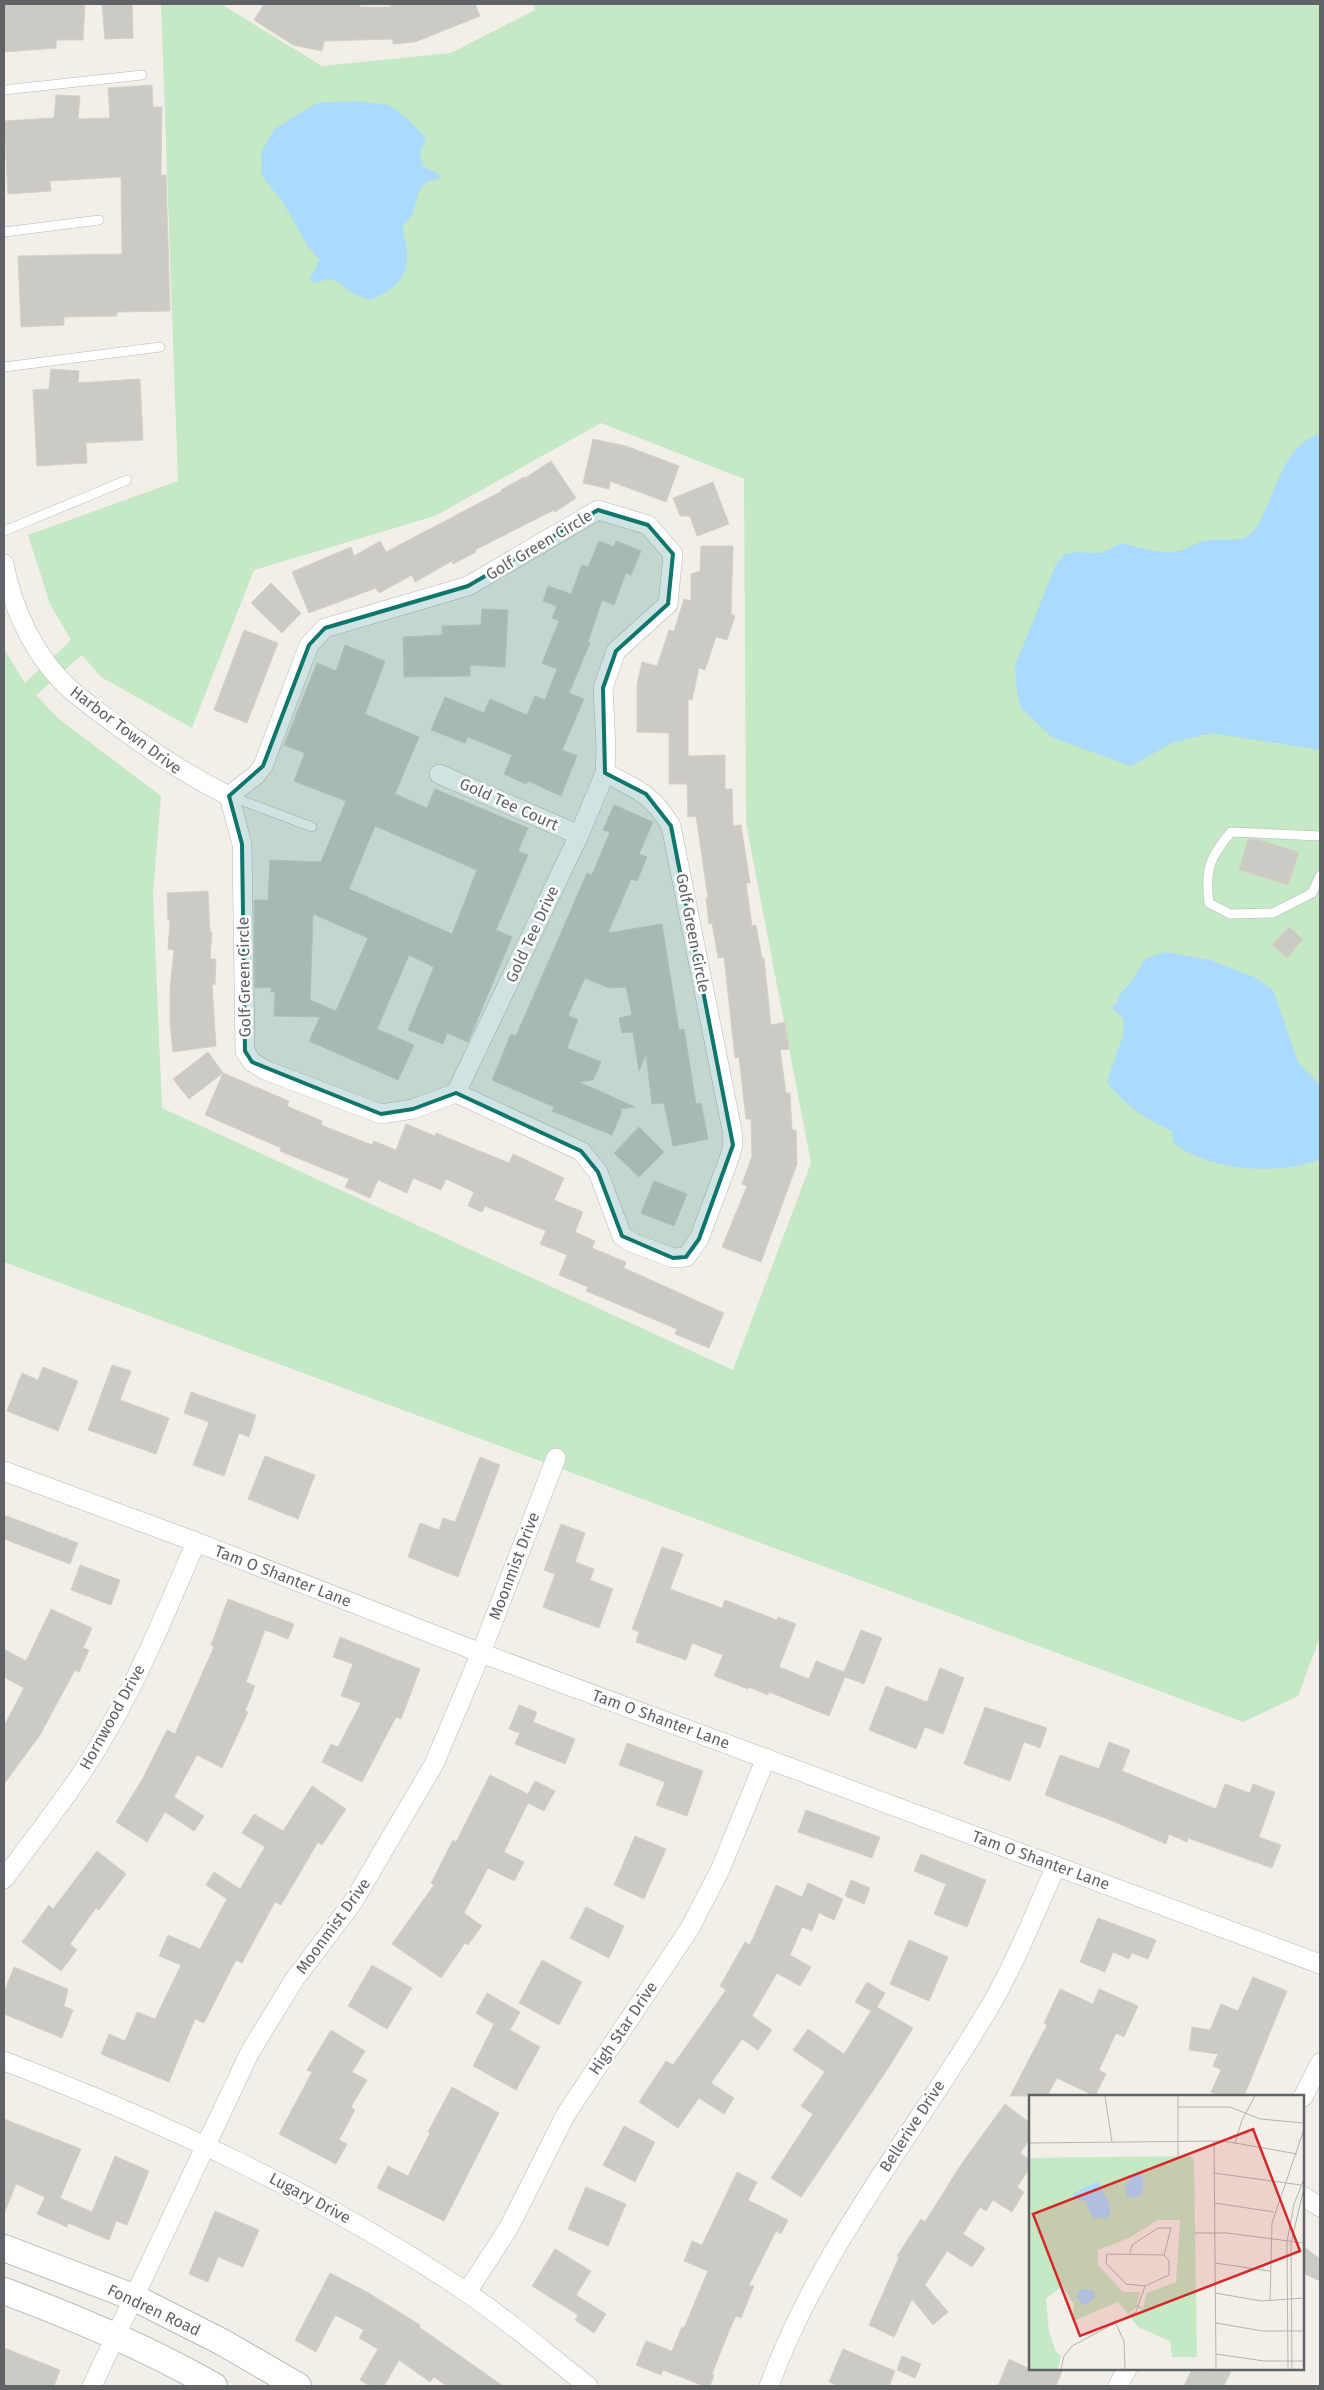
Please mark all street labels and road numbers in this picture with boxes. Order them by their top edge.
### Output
street label: Golf Green Circle [482,506,596,584]
street label: Harbor Town Drive [67,682,185,778]
street label: Gold Tee Court [457,774,562,834]
street label: Golf Green Circle [672,872,714,994]
street label: Gold Tee Drive [501,883,563,985]
street label: Golf Green Circle [233,916,255,1038]
street label: Moonmist Drive [485,1509,543,1623]
street label: Tam O Shanter Lane [212,1541,354,1611]
street label: Hornwood Drive [75,1661,149,1773]
street label: Tam O Shanter Lane [590,1685,732,1753]
street label: Tam O Shanter Lane [970,1826,1112,1894]
street label: Moonmist Drive [292,1874,374,1978]
street label: High Star Drive [585,1978,661,2078]
street label: Bellerive Drive [875,2077,949,2175]
street label: Lugary Drive [266,2169,354,2227]
street label: Fondren Road [104,2280,204,2340]

